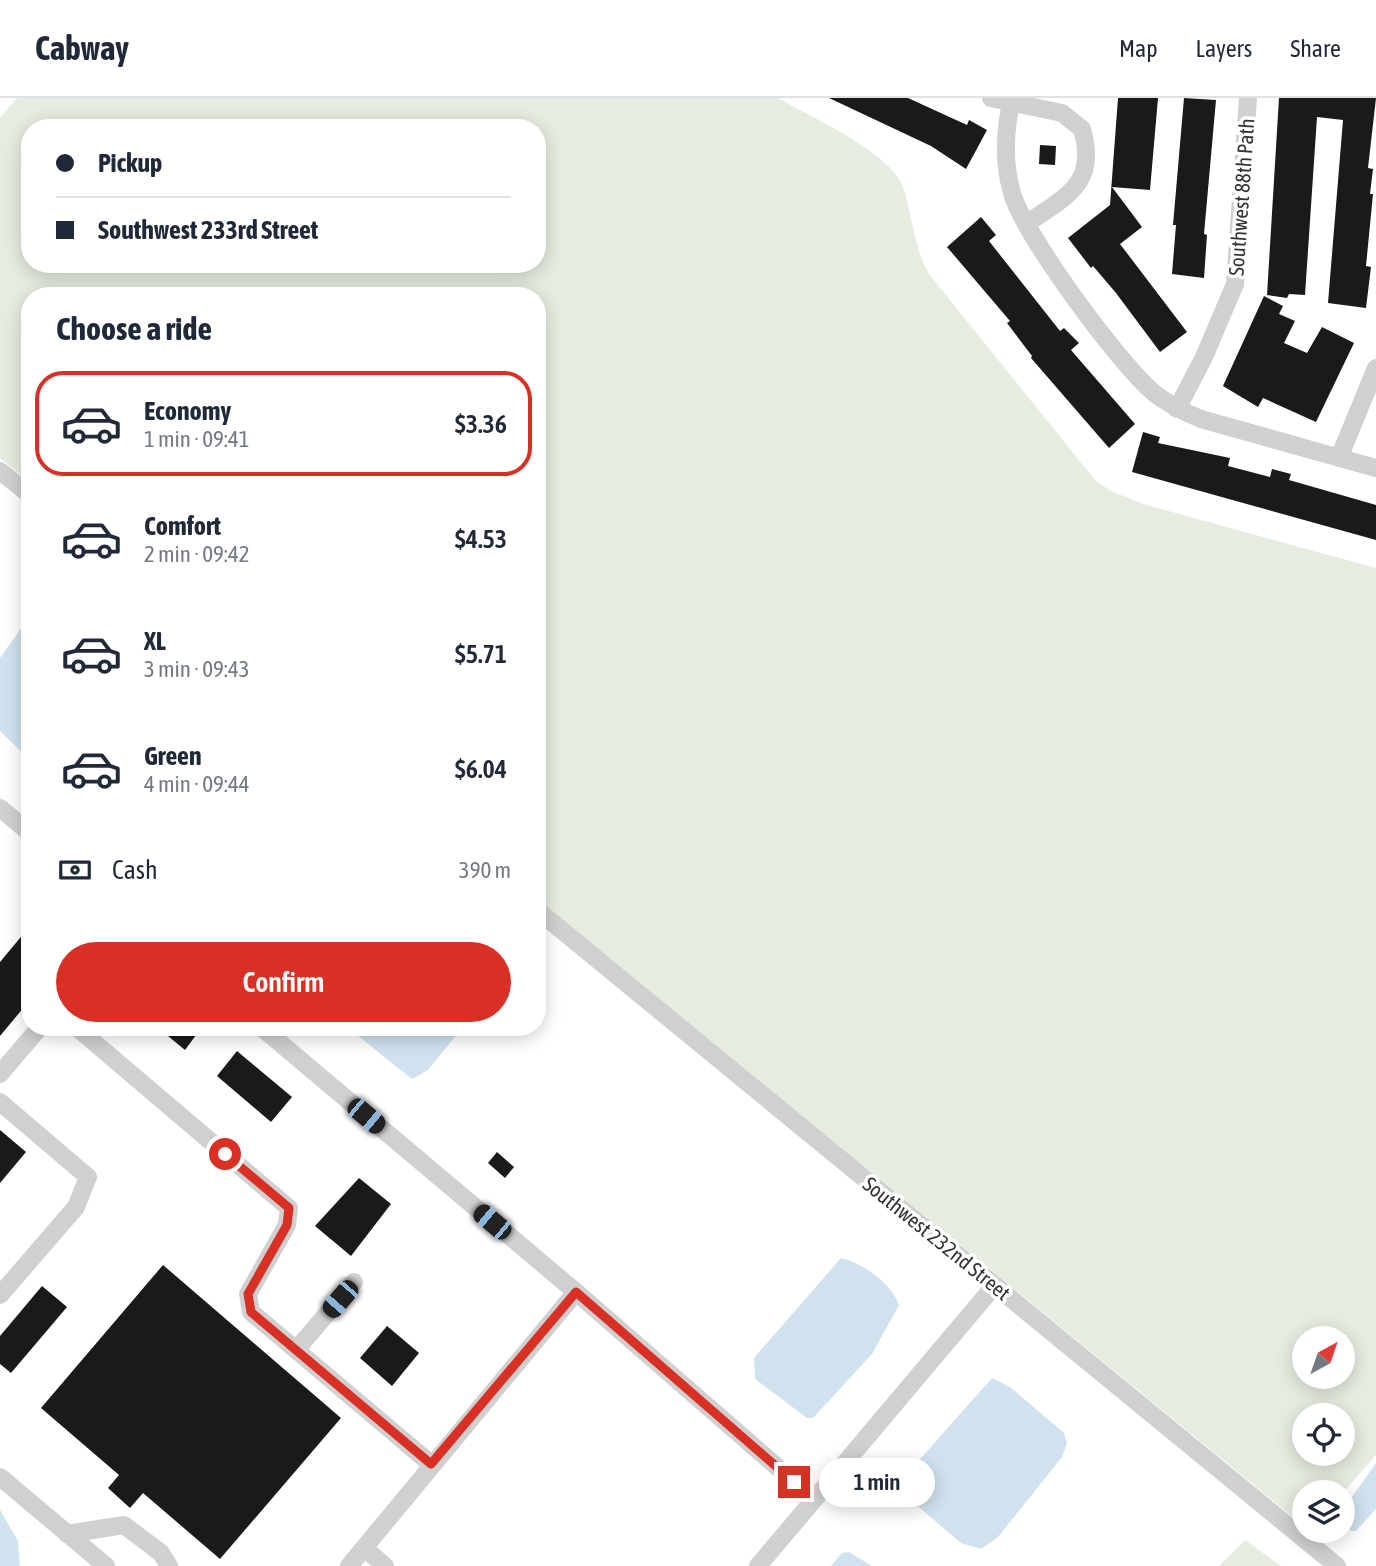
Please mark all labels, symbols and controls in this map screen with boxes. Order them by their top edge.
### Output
text: Cabway [35,29,129,67]
text: Map [1119,35,1158,62]
text: Layers [1196,35,1252,62]
text: Share [1290,35,1341,62]
street label: Southwest 88th Path [1224,117,1258,277]
text: Pickup [98,148,162,178]
text: Southwest 233rd Street [98,215,318,245]
text: Choose a ride [56,310,212,347]
icon: car [60,392,123,455]
text: Economy [144,396,231,426]
text: $3.36 [455,409,507,439]
text: 1 min · 09:41 [144,426,250,452]
icon: car [60,507,123,570]
text: Comfort [144,511,221,541]
text: $4.53 [455,524,507,554]
text: 2 min · 09:42 [144,541,250,567]
icon: car [60,622,123,685]
text: XL [144,626,166,656]
text: $5.71 [455,639,507,669]
text: 3 min · 09:43 [144,656,250,682]
icon: car [60,737,123,800]
text: Green [144,741,202,771]
text: $6.04 [455,754,507,784]
text: 4 min · 09:44 [144,771,250,797]
icon: cash [56,851,94,889]
text: Cash [112,855,158,885]
text: 390 m [459,857,511,883]
button: Confirm [56,942,511,1022]
car [344,1094,389,1138]
route start [209,1138,241,1170]
street label: Southwest 232nd Street [859,1171,1015,1305]
car [470,1200,515,1244]
car [319,1276,362,1322]
north arrow [1292,1326,1354,1390]
map controls [1292,1326,1355,1543]
button: locate [1292,1403,1355,1466]
callout: 1 min [818,1458,934,1506]
route end [778,1466,810,1498]
text: 1 min [854,1469,900,1495]
button: layers [1292,1480,1355,1543]

